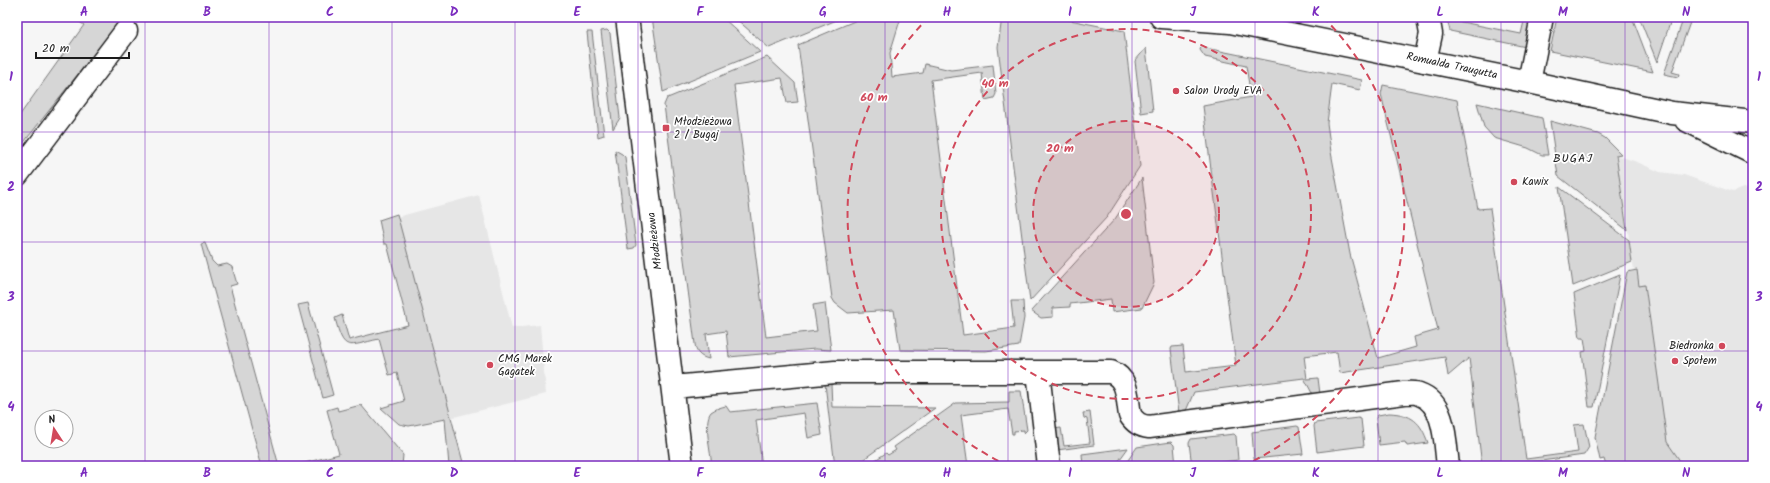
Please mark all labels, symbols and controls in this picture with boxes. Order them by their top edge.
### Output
text: A [80,2,88,23]
text: B [203,2,211,23]
text: C [326,2,334,23]
text: D [450,2,459,23]
text: E [573,2,581,23]
text: F [696,2,704,23]
text: G [819,2,827,23]
text: H [943,2,952,23]
text: I [1068,2,1072,23]
text: J [1190,2,1197,23]
text: K [1312,2,1320,23]
text: L [1436,2,1444,23]
text: M [1558,2,1568,23]
text: N [1682,2,1691,23]
scale bar [36,34,129,60]
text: 20 m [42,39,70,58]
street label: Romualda Traugutta [1405,48,1499,84]
text: 1 [9,67,13,88]
text: 1 [1757,67,1761,88]
text: 40 m [981,74,1009,93]
place label: Salon Urody EVA [1184,82,1262,100]
marker: Salon Urody EVA [1171,86,1181,96]
text: 60 m [860,88,888,107]
place label: Młodzieżowa 2 / Bugaj [674,113,732,144]
marker: Młodzieżowa 2 / Bugaj [661,123,671,133]
text: 20 m [1046,139,1074,158]
district label: BUGAJ [1553,149,1593,168]
place label: Kawix [1522,173,1549,191]
text: 2 [7,177,15,198]
marker: Kawix [1509,177,1519,187]
text: 2 [1755,177,1763,198]
centre of rings [1119,207,1133,221]
street label: Młodzieżowa [643,211,667,271]
text: 3 [6,287,15,308]
text: 3 [1754,287,1763,308]
place label: Biedronka [1669,337,1714,355]
marker: Biedronka [1717,341,1727,351]
place label: CMG Marek Gagatek [498,350,553,381]
place label: Społem [1683,352,1717,370]
marker: Społem [1670,356,1680,366]
marker: CMG Marek Gagatek [485,360,495,370]
text: 4 [7,397,15,418]
text: 4 [1755,397,1763,418]
north arrow [34,409,74,449]
text: N [47,411,57,430]
text: A [80,463,88,483]
text: B [203,463,211,483]
text: C [326,463,334,483]
text: D [450,463,459,483]
text: E [573,463,581,483]
text: F [696,463,704,483]
text: G [819,463,827,483]
text: H [943,463,952,483]
text: I [1068,463,1072,483]
text: J [1190,463,1197,483]
text: K [1312,463,1320,483]
text: L [1436,463,1444,483]
text: M [1558,463,1568,483]
text: N [1682,463,1691,483]

